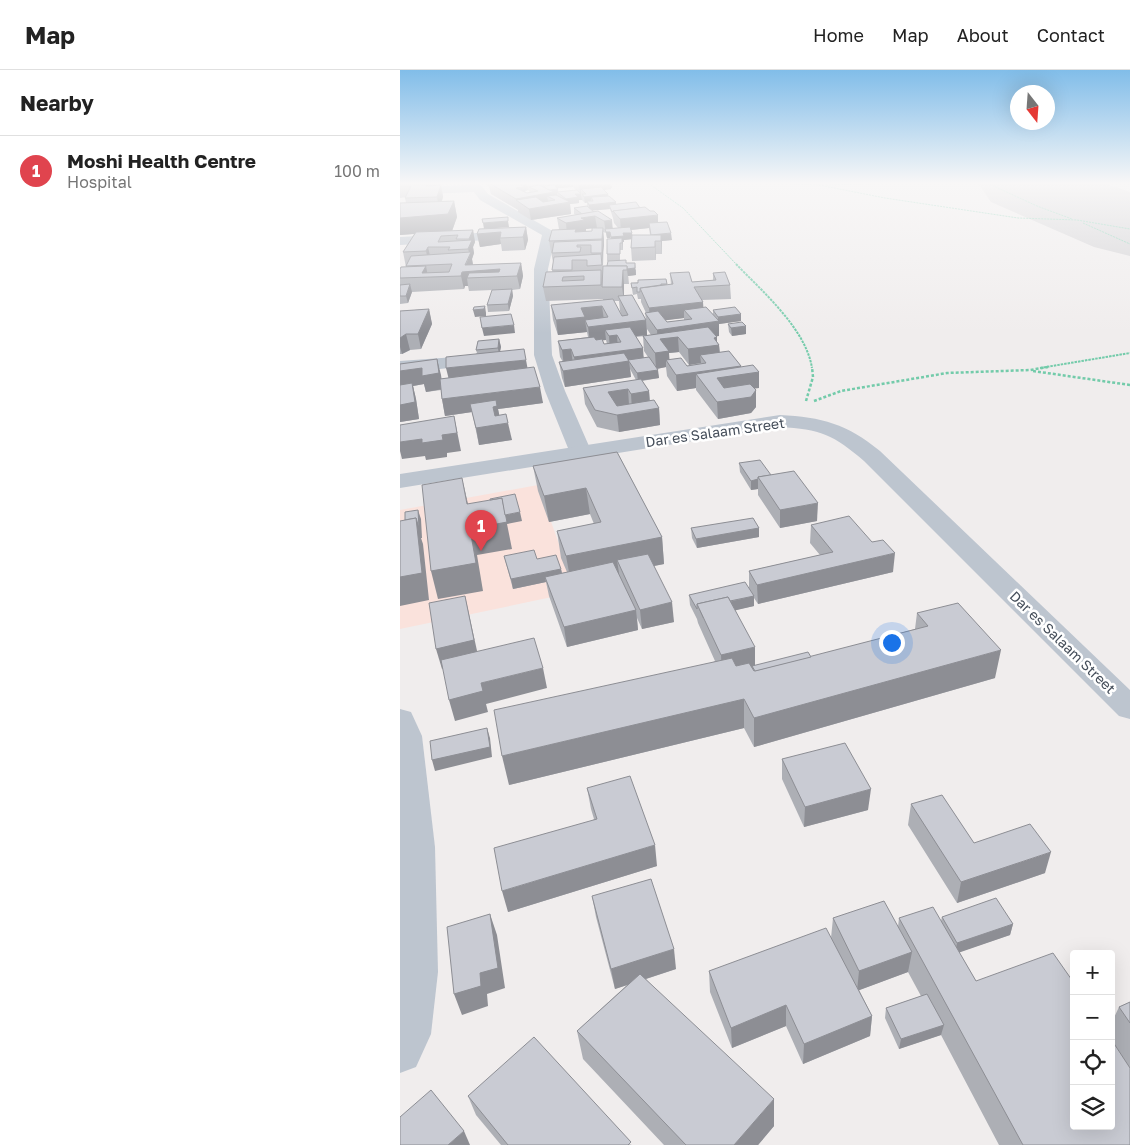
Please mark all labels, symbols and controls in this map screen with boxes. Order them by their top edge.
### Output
text: Map [25,20,75,49]
text: Home [813,24,864,46]
text: Map [892,24,929,46]
text: About [957,24,1009,46]
text: Contact [1037,24,1105,46]
north arrow [1010,85,1055,130]
text: Nearby [20,90,94,116]
text: Moshi Health Centre [67,149,256,172]
text: 1 [32,161,40,181]
text: 100 m [334,161,380,181]
text: Hospital [67,172,132,192]
street label: Dar es Salaam Street [644,414,786,450]
pin: 1 [465,510,497,551]
street label: Dar es Salaam Street [1007,587,1119,697]
your location [879,630,905,656]
map controls [1070,950,1115,1130]
button: + [1070,950,1115,995]
button: − [1070,995,1115,1040]
button: locate [1070,1040,1115,1085]
button: layers [1070,1085,1115,1130]

